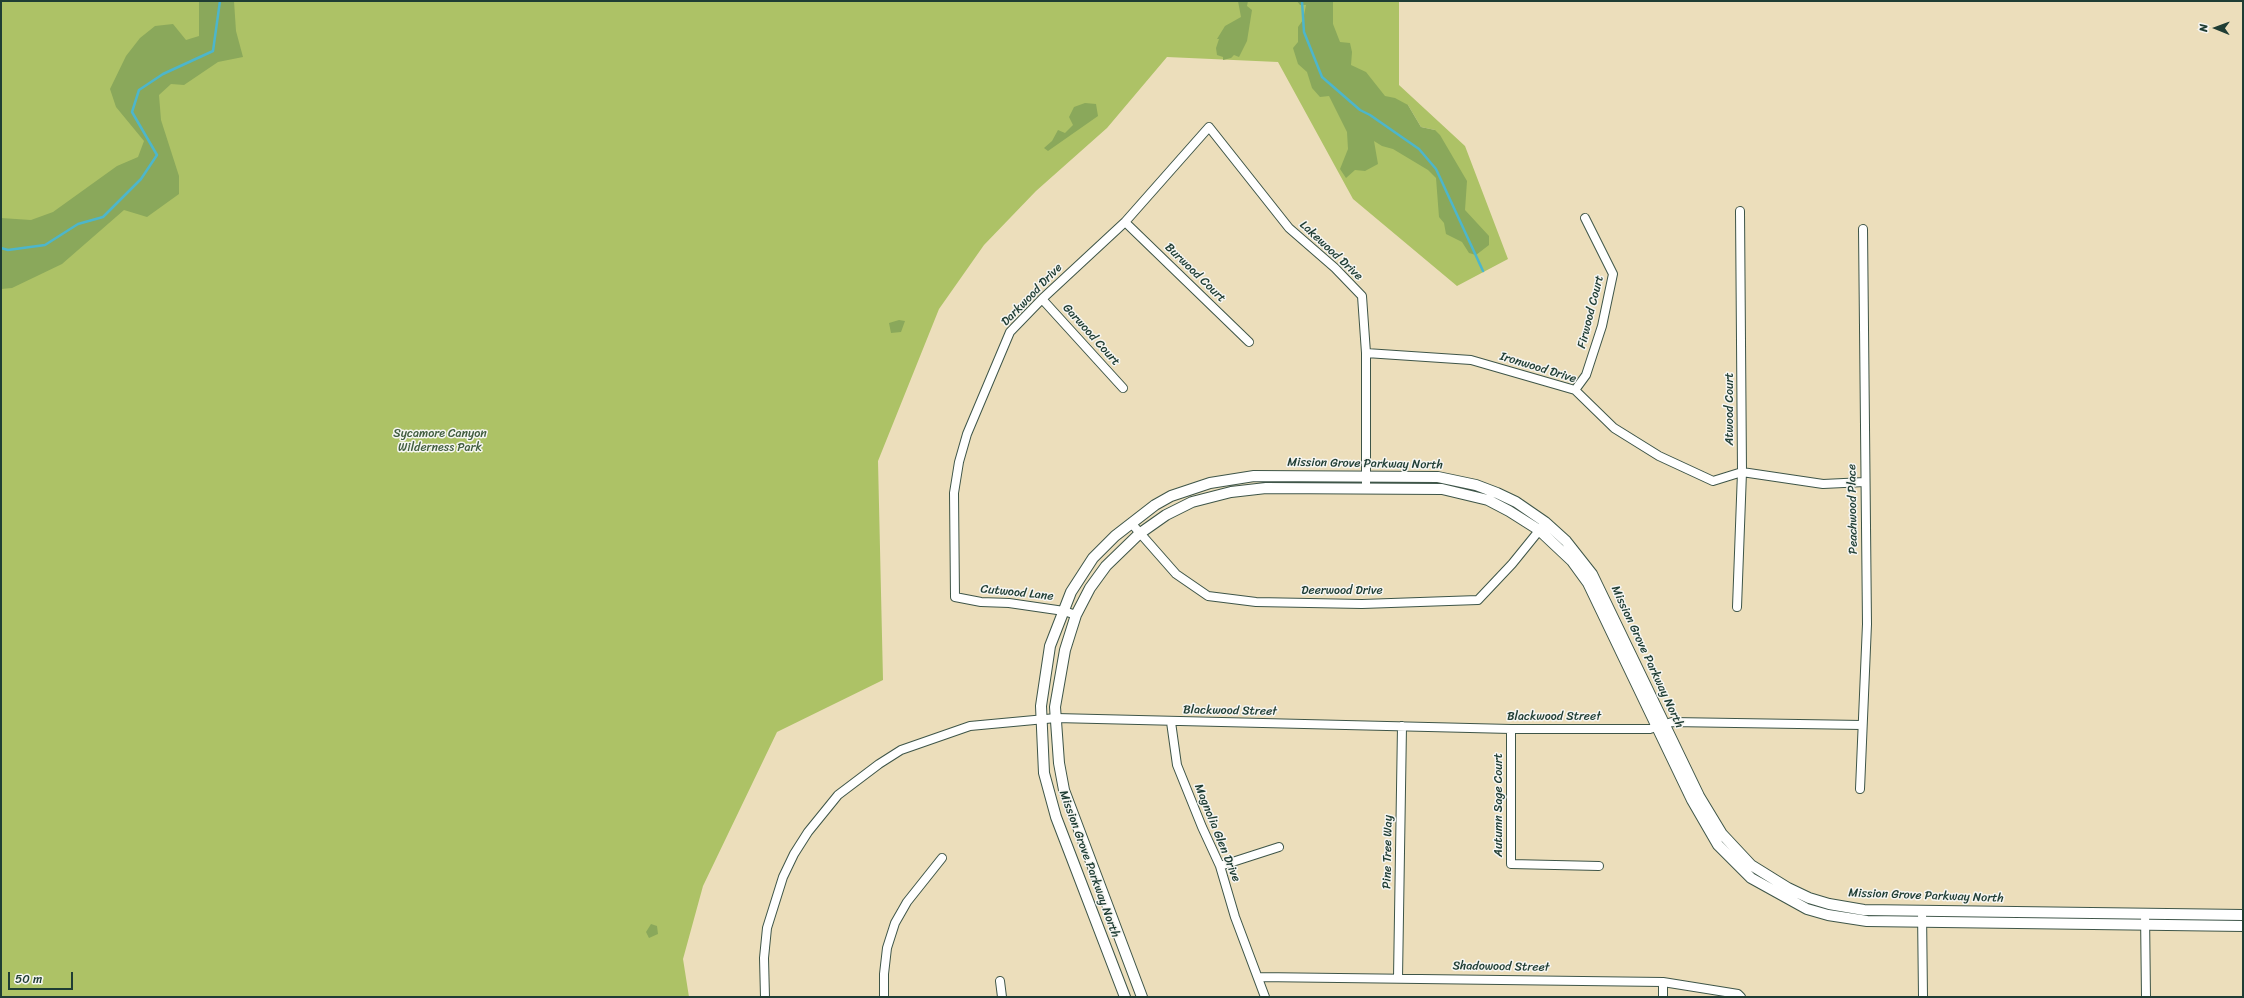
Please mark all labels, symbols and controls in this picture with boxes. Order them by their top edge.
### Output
north arrow [2196,8,2236,48]
text: N [2194,24,2213,32]
street label: Lakewood Drive [1296,218,1366,284]
street label: Burwood Court [1162,240,1228,306]
street label: Darkwood Drive [999,261,1065,329]
street label: Firwood Court [1575,274,1607,350]
street label: Garwood Court [1059,301,1123,369]
street label: Ironwood Drive [1498,350,1578,386]
street label: Atwood Court [1723,372,1737,446]
park label: Sycamore Canyon Wilderness Park [393,427,487,455]
street label: Mission Grove Parkway North [1287,455,1443,473]
street label: Peachwood Place [1845,464,1861,554]
street label: Cutwood Lane [980,582,1054,604]
street label: Mission Grove Parkway North [1608,583,1686,731]
street label: Deerwood Drive [1301,584,1383,598]
street label: Blackwood Street [1183,703,1277,719]
street label: Blackwood Street [1507,710,1601,724]
street label: Autumn Sage Court [1492,753,1506,857]
street label: Magnolia Glen Drive [1191,782,1243,884]
street label: Mission Grove Parkway North [1056,788,1122,940]
street label: Pine Tree Way [1380,815,1396,889]
street label: Mission Grove Parkway North [1848,886,2004,906]
street label: Shadowood Street [1452,959,1550,975]
scale bar [10,964,75,990]
text: 50 m [15,968,42,990]

